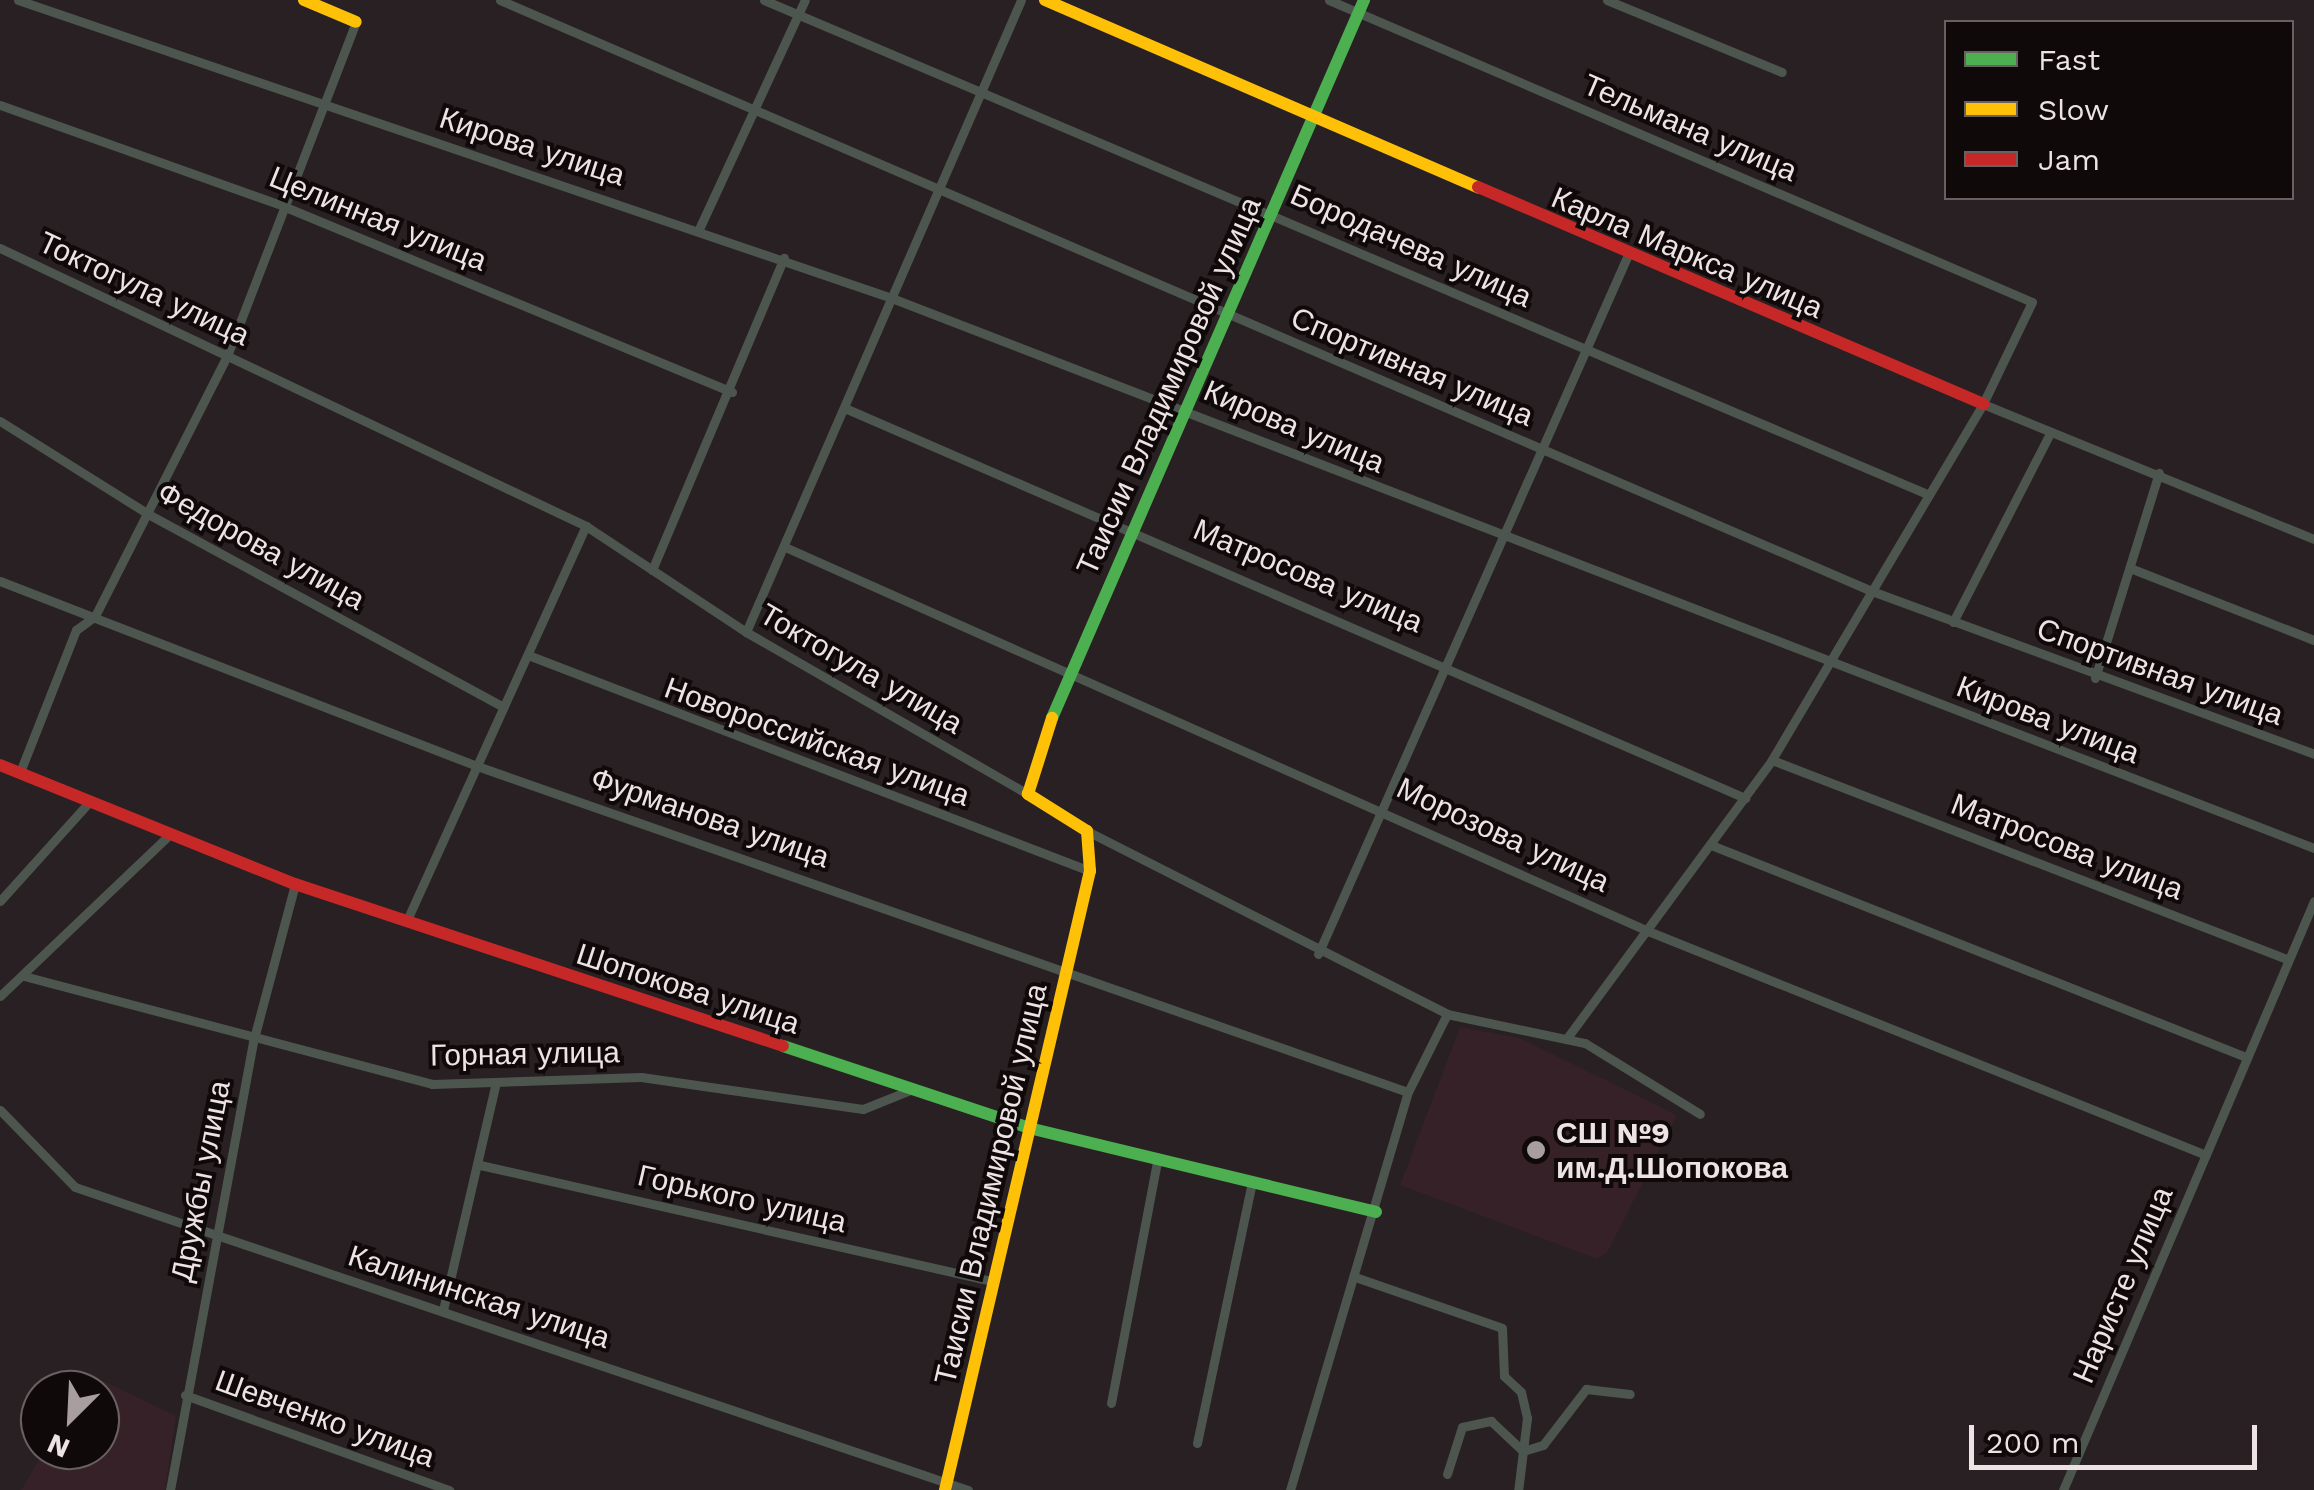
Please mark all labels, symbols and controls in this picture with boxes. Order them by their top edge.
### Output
legend [1944,20,2294,200]
text: Fast [2038,42,2100,77]
street label: Тельмана улица [1578,67,1802,189]
text: Slow [2038,92,2109,127]
street label: Кирова улица [435,100,629,194]
text: Jam [2038,142,2100,177]
street label: Целинная улица [264,159,492,279]
street label: Бородачева улица [1285,177,1537,315]
street label: Карла Маркса улица [1546,180,1828,326]
street label: Таисии Владимировой улица [1069,191,1269,581]
street label: Токтогула улица [33,224,255,354]
street label: Спортивная улица [1286,300,1538,434]
street label: Кирова улица [1198,373,1390,481]
street label: Федорова улица [151,474,371,618]
street label: Матросова улица [1188,511,1428,641]
street label: Токтогула улица [753,596,969,742]
street label: Спортивная улица [2032,611,2288,733]
street label: Кирова улица [1952,669,2144,771]
street label: Новороссийская улица [660,670,974,814]
street label: Фурманова улица [586,760,834,876]
street label: Морозова улица [1391,770,1615,900]
street label: Матросова улица [1946,786,2188,908]
street label: Шопокова улица [572,936,804,1042]
street label: Таисии Владимировой улица [927,980,1055,1388]
street label: Горная улица [430,1034,620,1074]
street label: Дружбы улица [164,1078,238,1284]
place label: СШ №9 им.Д.Шопокова [1556,1115,1788,1186]
marker: СШ №9 им.Д.Шопокова [1525,1139,1547,1161]
street label: Горького улица [634,1157,850,1241]
street label: Наристе улица [2065,1182,2181,1388]
street label: Калининская улица [344,1238,614,1356]
street label: Шевченко улица [211,1363,439,1475]
north arrow [20,1370,120,1470]
scale bar [1974,1405,2262,1467]
text: 200 m [1986,1425,2080,1460]
text: N [42,1427,75,1465]

